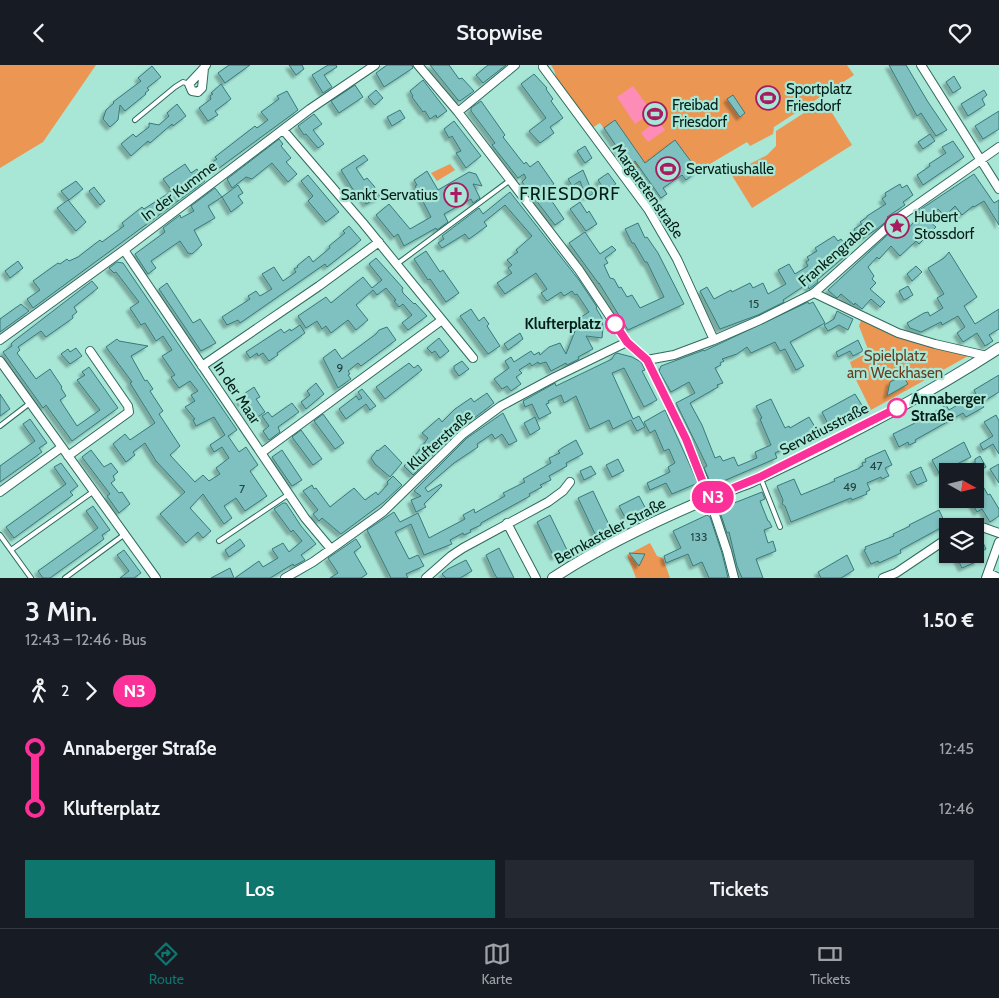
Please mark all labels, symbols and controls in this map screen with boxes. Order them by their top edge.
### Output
icon: back [25,19,53,47]
text: Stopwise [456,19,543,46]
icon: heart [946,19,974,47]
place label: Sportplatz Friesdorf [786,80,852,115]
sports icon: Sportplatz Friesdorf [755,85,781,111]
place label: Freibad Friesdorf [672,96,727,131]
sports icon: Freibad Friesdorf [642,101,668,127]
street label: Margaretenstraße [609,140,687,242]
sports icon: Servatiushalle [655,156,681,182]
street label: In der Kumme [138,157,220,225]
place label: Servatiushalle [686,160,774,178]
church icon: Sankt Servatius [443,182,469,208]
district label: FRIESDORF [519,183,621,205]
place label: Sankt Servatius [341,186,438,204]
place label: Hubert Stossdorf [914,208,975,243]
place icon: Hubert Stossdorf [884,213,910,239]
street label: Frankengraben [795,216,877,290]
house number: 15 [749,296,759,311]
marker: Klufterplatz [605,314,625,334]
place label: Klufterplatz [524,315,601,333]
park label: Spielplatz am Weckhasen [847,347,943,382]
street label: In der Maar [210,359,264,428]
house number: 9 [337,360,344,375]
place label: Annaberger Straße [911,390,986,425]
marker: Annaberger Straße [887,398,907,418]
street label: Servatiusstraße [777,399,872,459]
street label: Klufterstraße [404,406,477,474]
house number: 47 [870,458,882,473]
north arrow [939,463,984,507]
map controls [939,463,984,563]
house number: 49 [843,479,857,494]
house number: 7 [239,481,245,496]
line badge: N3 [690,481,736,513]
text: N3 [702,486,724,508]
street label: Bernkasteler Straße [551,494,669,568]
button: layers [939,518,984,563]
house number: 133 [691,529,707,544]
text: 3 Min. [25,594,97,628]
text: 1.50 € [923,609,974,632]
text: 12:43 – 12:46 · Bus [25,630,147,649]
icon: walk [25,677,53,705]
icon: forward [77,677,105,705]
text: N3 [123,680,146,702]
text: 2 [61,681,69,700]
text: Annaberger Straße [63,737,217,760]
text: 12:45 [939,739,974,758]
text: Klufterplatz [63,797,160,820]
text: 12:46 [939,799,974,818]
button: Los [25,860,495,918]
button: Tickets [505,860,974,918]
tab: Route [149,940,184,988]
tab: Karte [481,940,512,988]
tab: Tickets [810,940,850,988]

